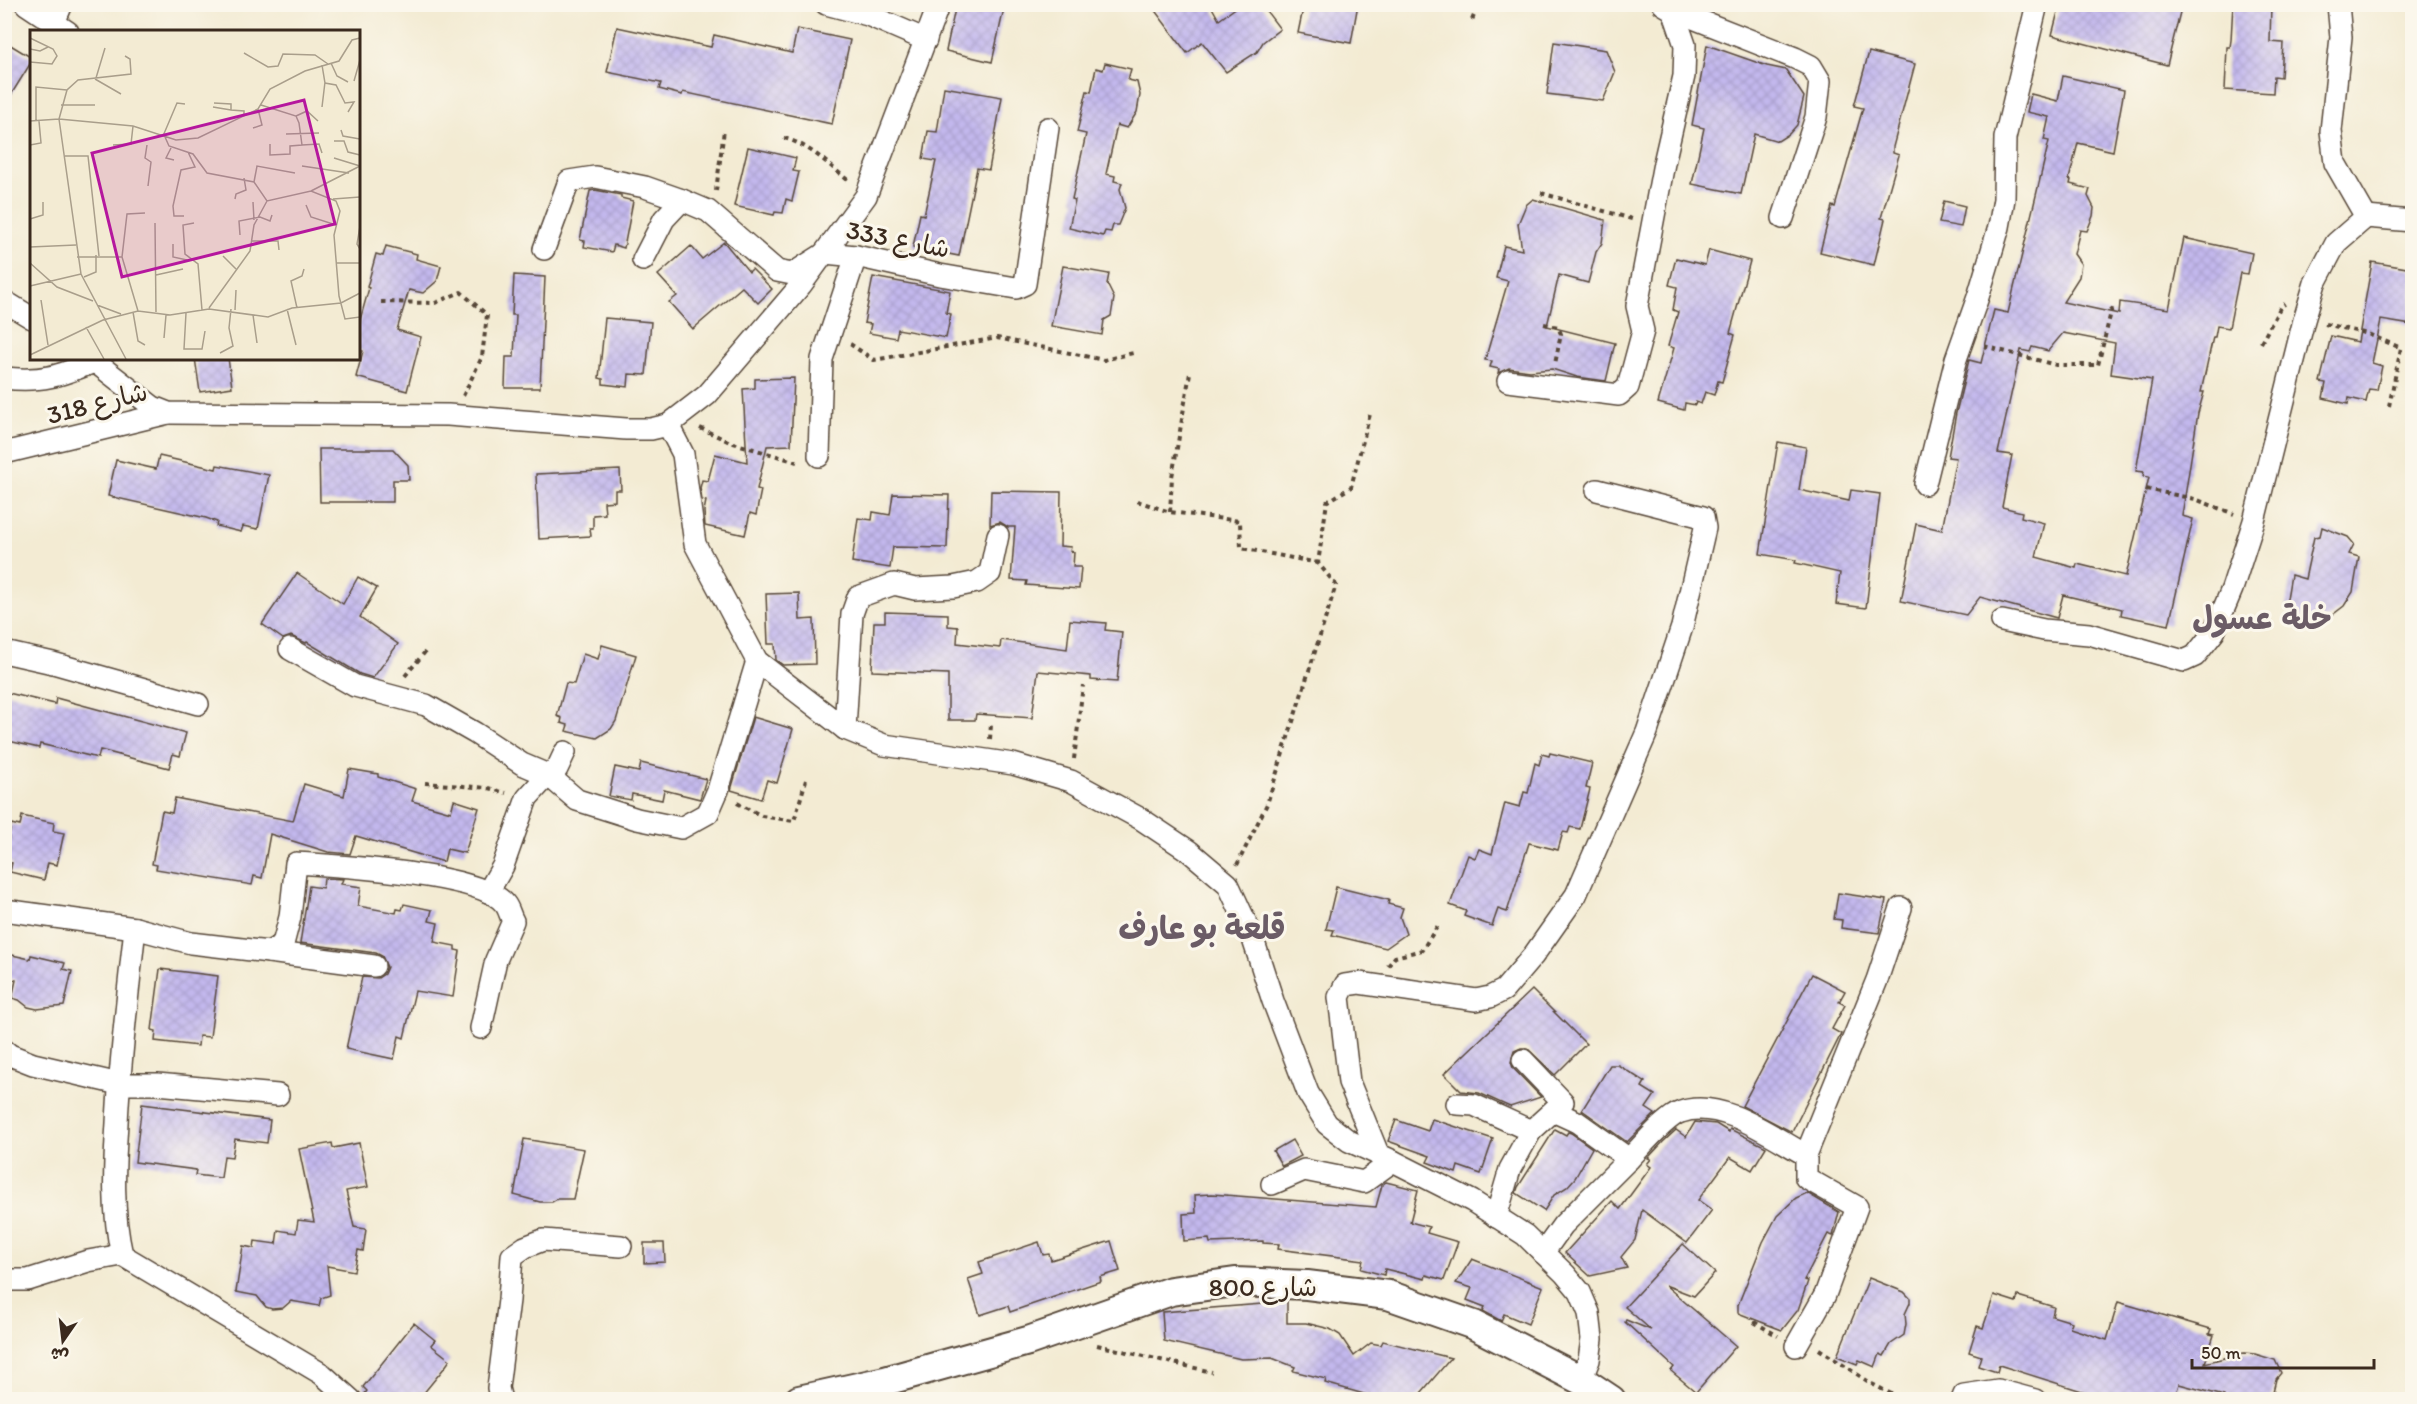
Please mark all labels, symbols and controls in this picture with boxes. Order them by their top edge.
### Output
inset map [30,30,360,360]
street label: شارع 333 [843,213,952,267]
street label: شارع 318 [43,375,151,433]
district label: خلة عسول [2192,599,2332,638]
district label: قلعة بو عارف [1118,909,1286,948]
street label: شارع 800 [1209,1271,1317,1305]
north arrow [33,1311,93,1371]
scale bar [2192,1332,2374,1370]
text: 50 m [2201,1342,2241,1364]
text: ش [49,1344,70,1366]

